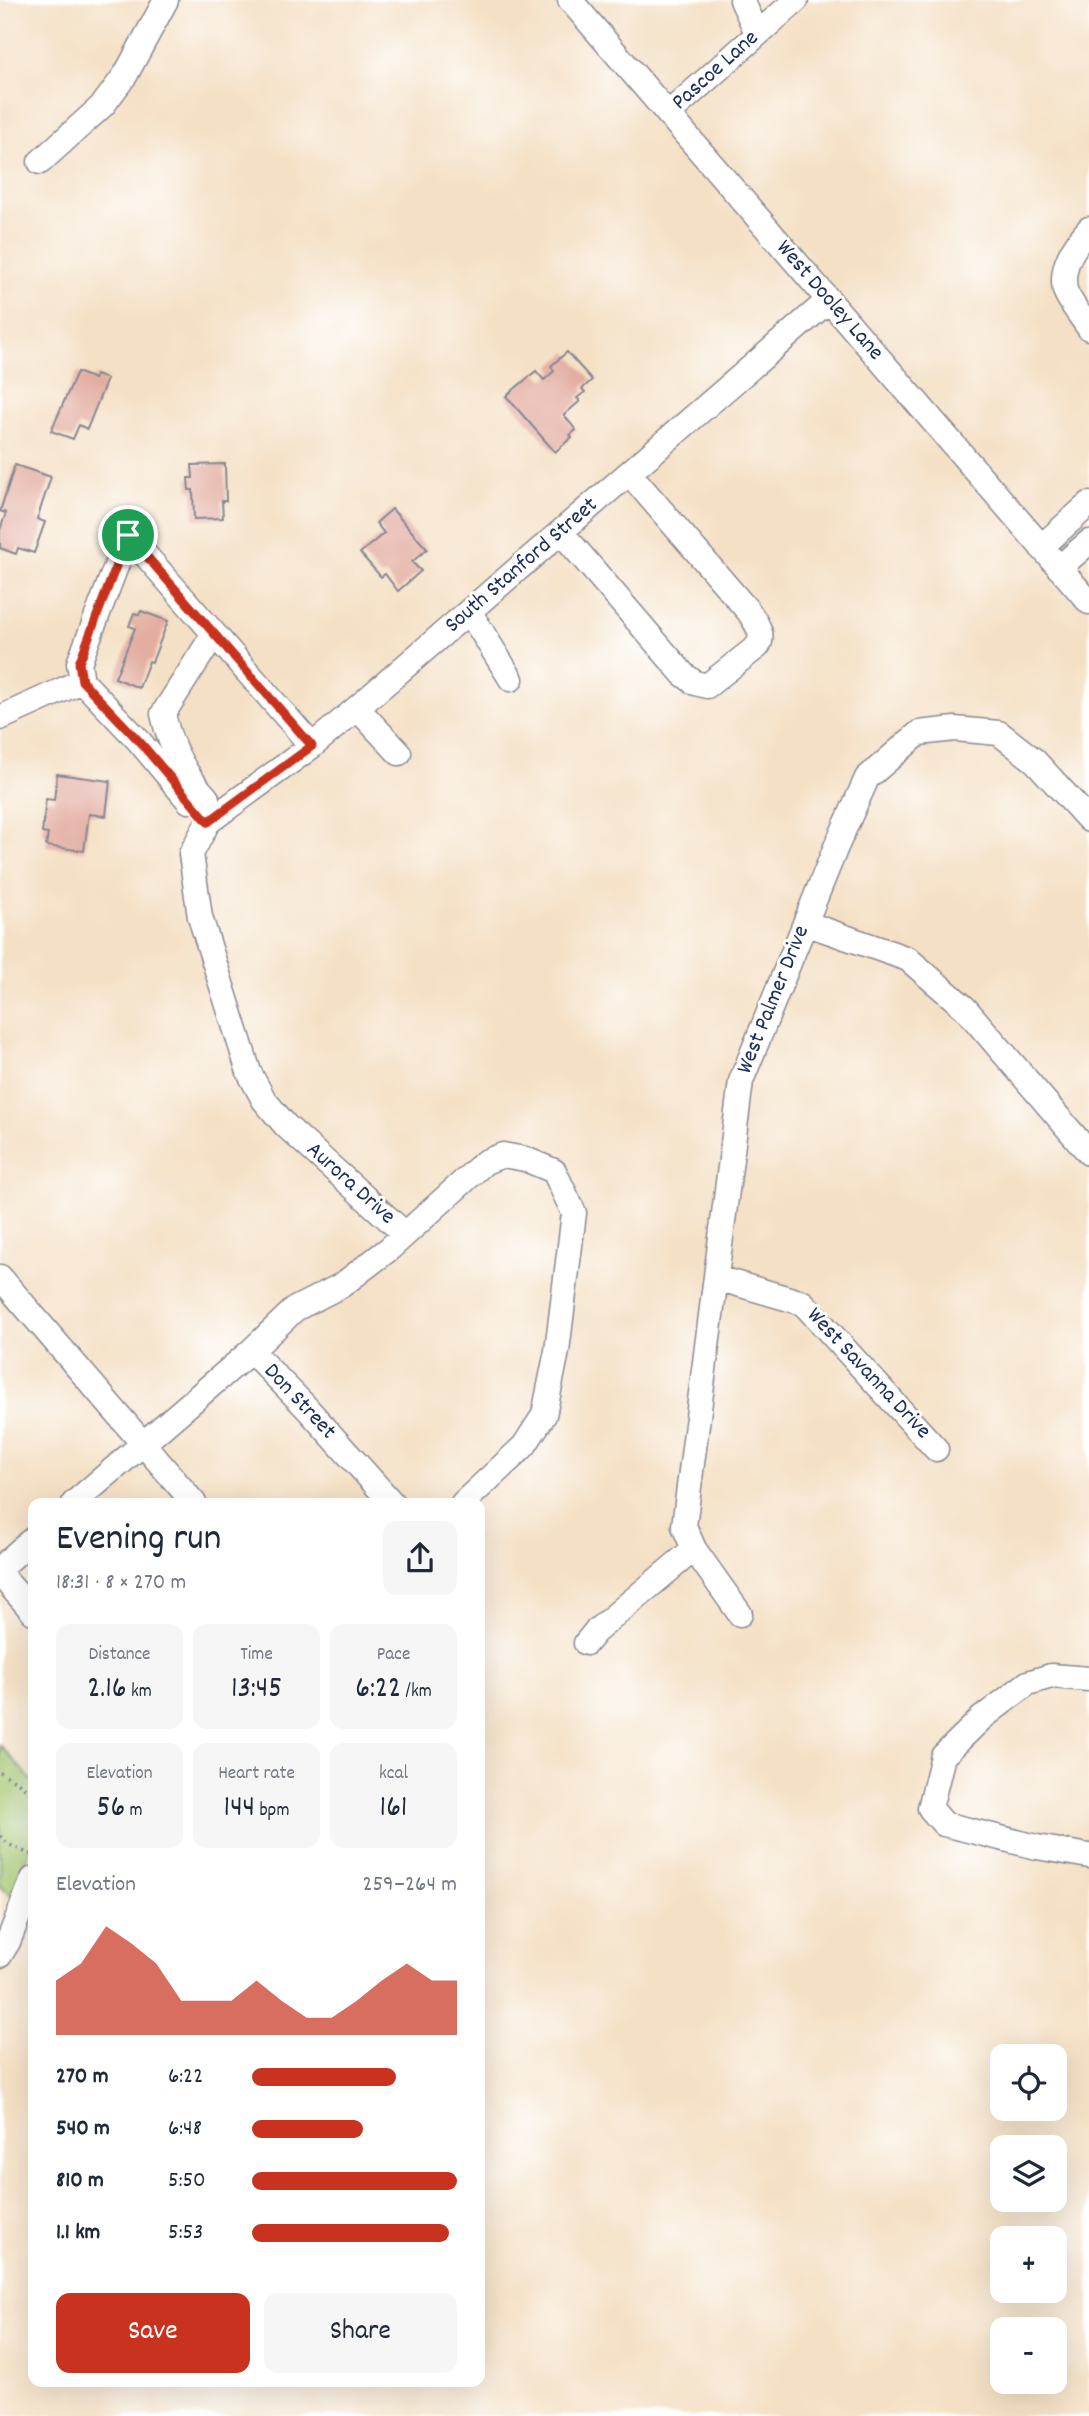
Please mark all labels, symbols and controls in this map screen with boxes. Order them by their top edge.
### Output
street label: Pascoe Lane [665,23,767,119]
street label: West Dooley Lane [767,233,891,369]
street label: South Stanford Street [438,490,606,642]
pin [98,505,158,565]
icon: arrive [109,516,147,554]
street label: West Palmer Drive [729,921,819,1079]
street label: Aurora Drive [298,1135,402,1233]
street label: West Savanna Drive [798,1301,938,1447]
street label: Don Street [255,1356,343,1448]
text: Evening run [56,1513,221,1568]
button: share [383,1521,457,1595]
text: 18:31 · 8 × 270 m [56,1567,186,1600]
text: Distance [89,1642,150,1669]
text: Time [240,1642,273,1669]
text: Pace [377,1642,410,1669]
text: 2.16 [87,1669,127,1712]
text: 13:45 [231,1669,282,1712]
text: 6:22 [355,1669,401,1712]
text: km [127,1679,152,1706]
text: /km [401,1679,432,1706]
text: Elevation [86,1761,153,1788]
text: Heart rate [218,1761,295,1788]
text: kcal [379,1761,408,1788]
text: 56 [97,1788,125,1831]
text: 144 [224,1788,255,1831]
text: 161 [380,1788,407,1831]
text: m [125,1798,143,1825]
text: bpm [255,1798,289,1825]
text: Elevation [56,1869,136,1902]
text: 259–264 m [362,1869,457,1902]
map controls [990,2044,1067,2394]
button: locate [990,2044,1067,2121]
text: 270 m [56,2061,108,2094]
text: 6:22 [168,2061,203,2094]
text: 540 m [56,2113,110,2146]
text: 6:48 [168,2113,202,2146]
button: layers [990,2135,1067,2212]
text: 810 m [56,2165,104,2198]
text: 5:50 [168,2165,206,2198]
text: 1.1 km [56,2217,100,2250]
text: 5:53 [168,2217,203,2250]
button: + [990,2226,1067,2303]
button: Save [56,2293,250,2373]
button: Share [264,2293,457,2373]
button: − [990,2317,1067,2394]

